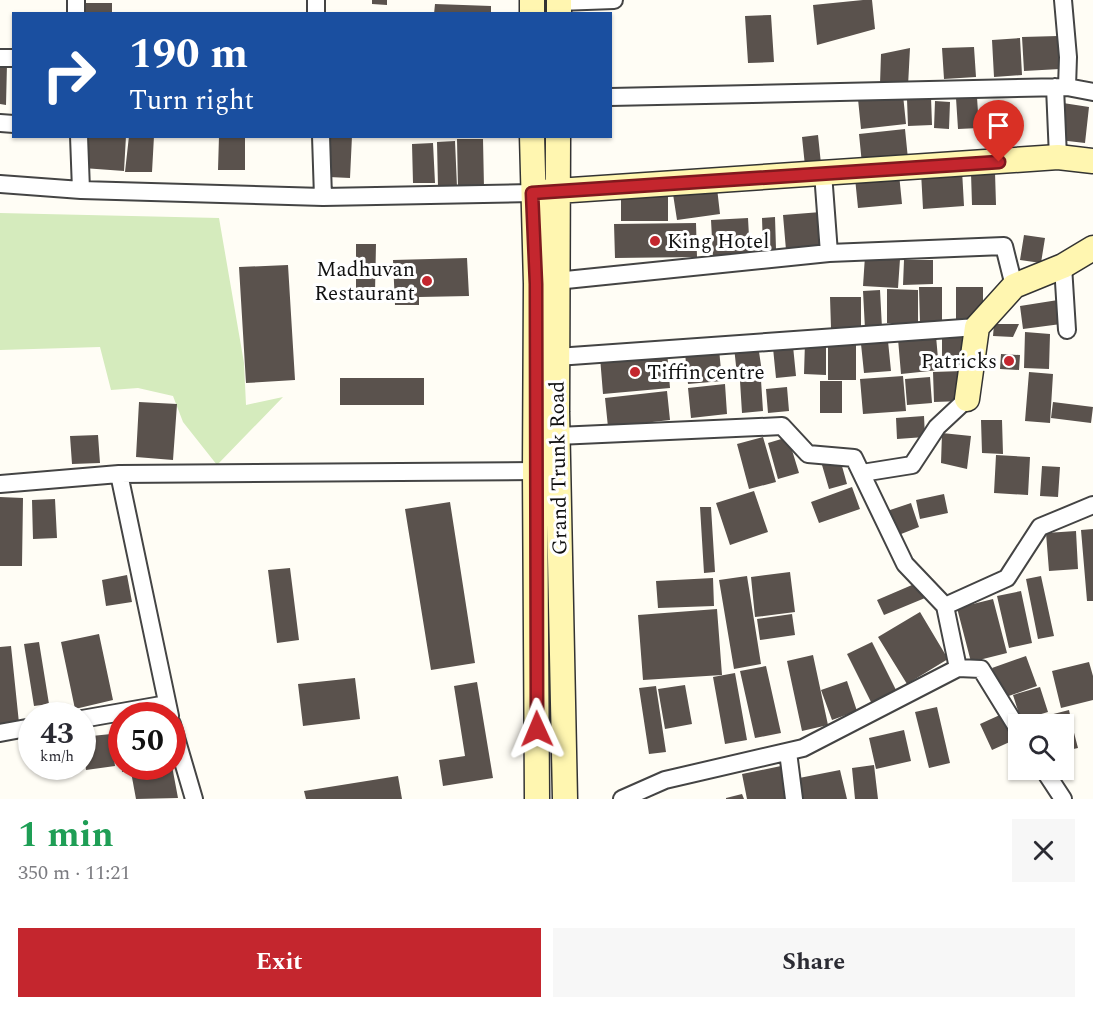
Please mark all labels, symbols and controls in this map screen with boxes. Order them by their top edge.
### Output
text: 190 m [129,23,248,86]
icon: right [30,36,108,114]
text: Turn right [129,80,254,122]
pin [973,100,1024,162]
icon: arrive [982,109,1015,142]
place label: King Hotel [667,226,769,258]
marker: King Hotel [648,234,662,248]
place label: Madhuvan Restaurant [314,254,415,310]
marker: Madhuvan Restaurant [420,274,434,288]
place label: Patricks [921,346,997,378]
marker: Patricks [1002,354,1016,368]
place label: Tiffin centre [647,357,765,389]
marker: Tiffin centre [628,365,642,379]
street label: Grand Trunk Road [541,381,577,555]
position arrow [505,697,569,761]
speed limit sign: 50 [108,702,186,780]
text: 43 [40,711,74,757]
map controls [1008,714,1074,780]
button: search [1008,714,1074,780]
text: km/h [40,745,74,768]
text: 1 min [18,808,114,863]
button: close [1012,819,1075,882]
text: 350 m · 11:21 [18,858,130,888]
button: Exit [18,928,541,997]
button: Share [553,928,1075,997]

